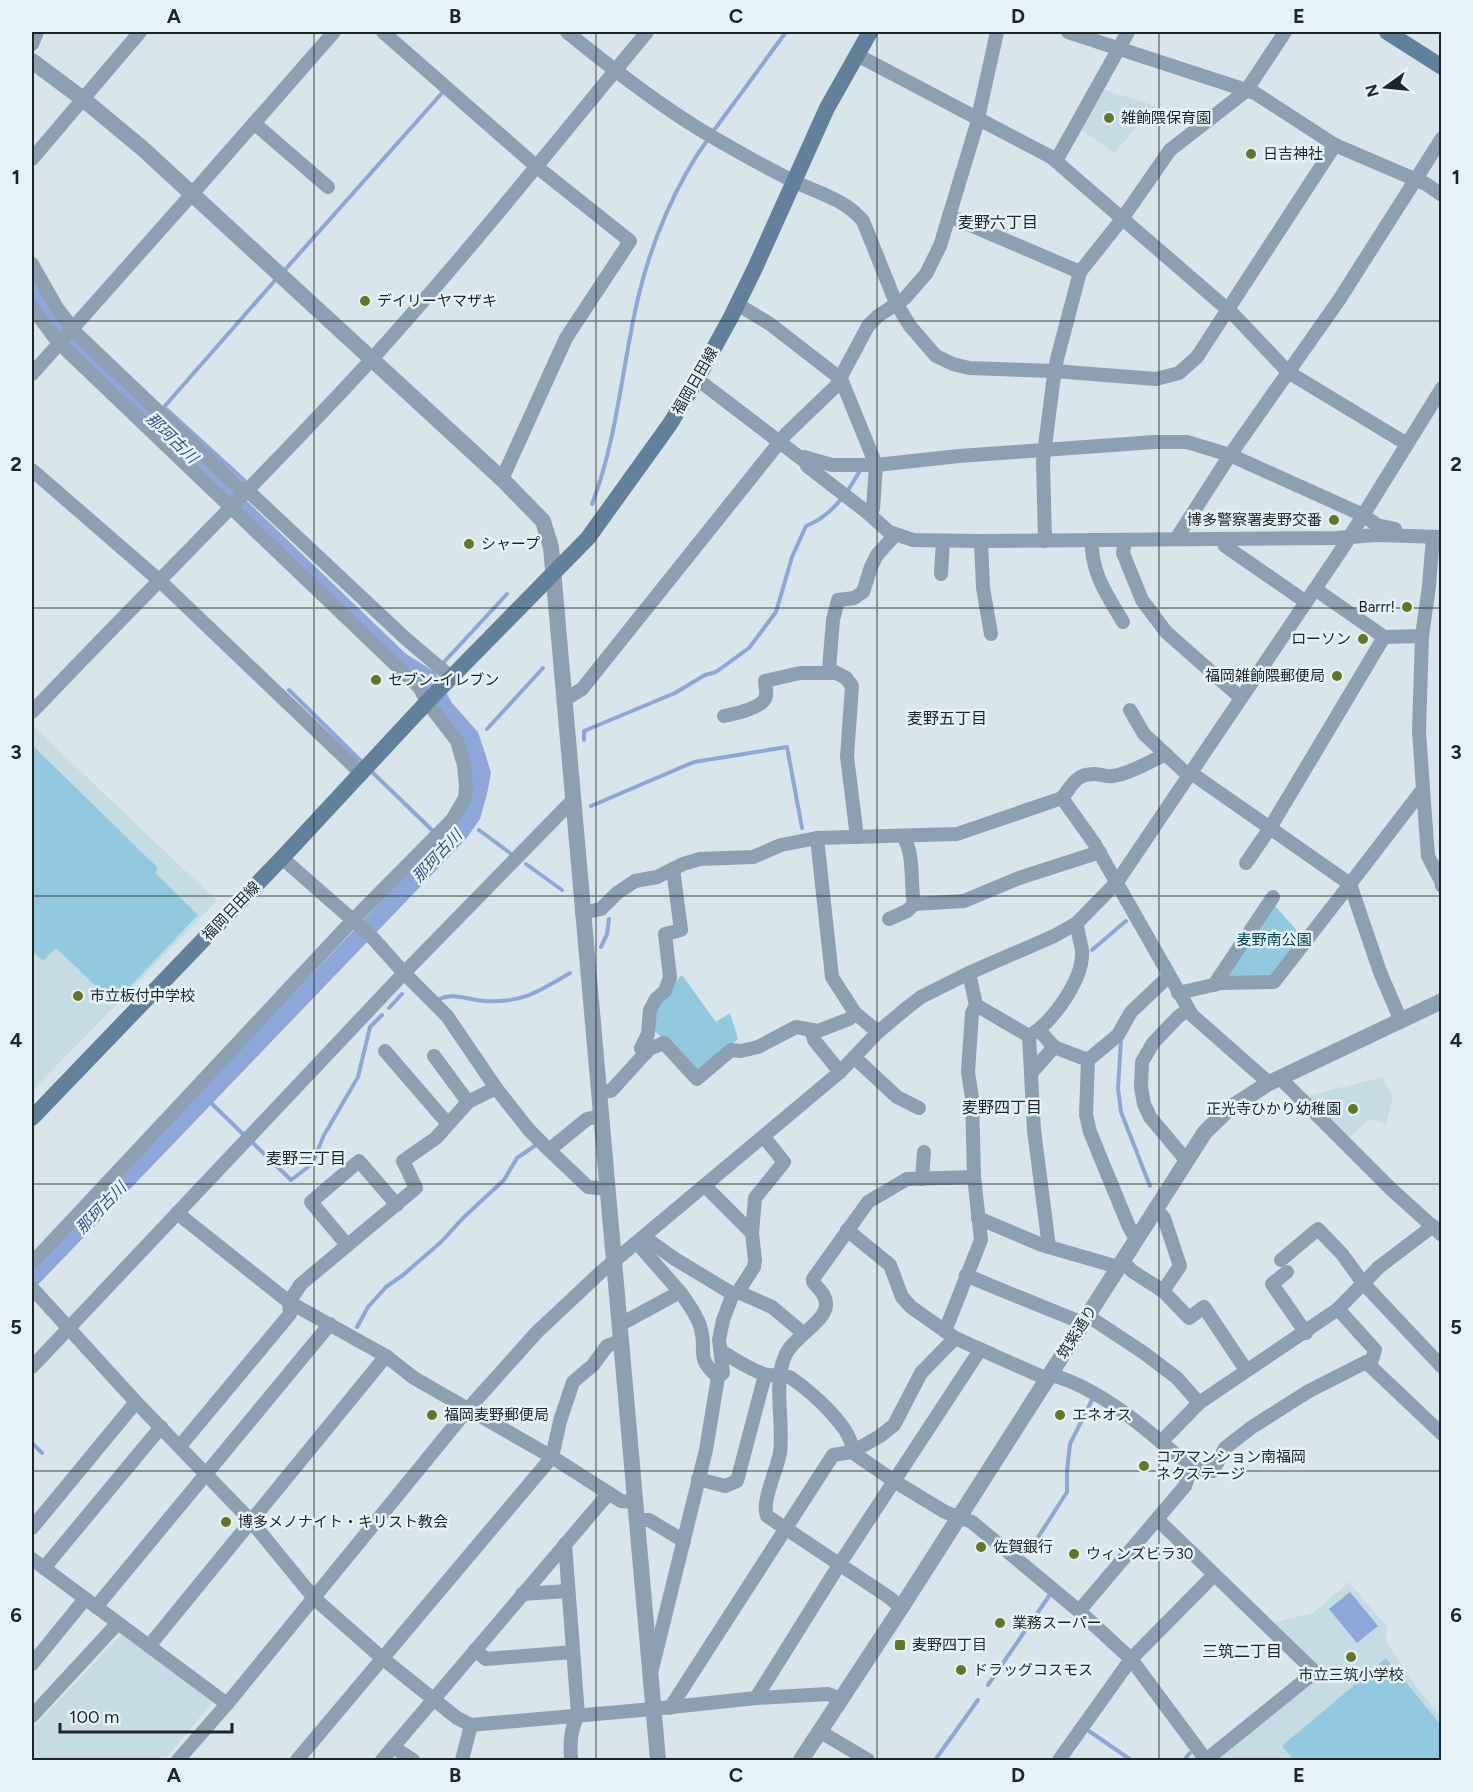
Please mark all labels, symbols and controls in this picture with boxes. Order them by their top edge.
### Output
text: A [167,4,182,28]
text: B [449,4,461,28]
text: C [729,4,743,28]
text: D [1011,4,1025,28]
text: E [1293,4,1305,28]
north arrow [1356,57,1416,117]
text: N [1361,82,1383,99]
place label: 雑餉隈保育園 [1121,109,1211,127]
marker: 雑餉隈保育園 [1102,111,1116,125]
place label: 日吉神社 [1263,145,1323,163]
marker: 日吉神社 [1244,147,1258,161]
text: 1 [12,165,20,189]
text: 1 [1452,165,1460,189]
district label: 麦野六丁目 [958,213,1038,232]
place label: デイリーヤマザキ [377,292,497,310]
marker: デイリーヤマザキ [358,294,372,308]
street label: 福岡日田線 [668,344,722,418]
water label: 那珂古川 [142,409,203,468]
text: 2 [10,452,22,476]
text: 2 [1450,452,1462,476]
place label: 博多警察署麦野交番 [1187,511,1322,529]
marker: 博多警察署麦野交番 [1327,513,1341,527]
place label: シャープ [481,535,540,553]
marker: シャープ [462,537,476,551]
place label: Barrr! [1359,598,1395,616]
marker: Barrr! [1400,600,1414,614]
place label: ローソン [1291,630,1351,648]
marker: ローソン [1356,632,1370,646]
place label: 福岡雑餉隈郵便局 [1205,667,1325,685]
marker: 福岡雑餉隈郵便局 [1330,669,1344,683]
place label: セブン-イレブン [388,671,499,689]
marker: セブン-イレブン [369,673,383,687]
district label: 麦野五丁目 [907,709,987,728]
text: 3 [10,740,22,764]
text: 3 [1450,740,1462,764]
water label: 那珂古川 [408,825,467,886]
street label: 福岡日田線 [198,878,264,944]
park label: 麦野南公園 [1236,931,1312,949]
place label: 市立板付中学校 [90,987,195,1005]
marker: 市立板付中学校 [71,989,85,1003]
text: 4 [10,1028,23,1052]
text: 4 [1450,1028,1463,1052]
district label: 麦野四丁目 [962,1098,1042,1117]
place label: 正光寺ひかり幼稚園 [1206,1100,1341,1118]
marker: 正光寺ひかり幼稚園 [1346,1102,1360,1116]
district label: 麦野三丁目 [266,1149,346,1168]
water label: 那珂古川 [72,1177,131,1238]
street label: 筑紫通り [1053,1302,1101,1362]
text: 5 [10,1315,22,1339]
text: 5 [1450,1315,1462,1339]
place label: 福岡麦野郵便局 [444,1406,549,1424]
place label: エネオス [1072,1406,1132,1424]
marker: 福岡麦野郵便局 [425,1408,439,1422]
marker: エネオス [1053,1408,1067,1422]
place label: コアマンション南福岡 ネクステージ [1156,1448,1306,1483]
marker: コアマンション南福岡 ネクステージ [1137,1459,1151,1473]
place label: 博多メノナイト・キリスト教会 [238,1513,448,1531]
marker: 博多メノナイト・キリスト教会 [219,1515,233,1529]
place label: 佐賀銀行 [993,1538,1053,1556]
marker: 佐賀銀行 [974,1540,988,1554]
place label: ウィンズビラ30 [1086,1545,1193,1563]
marker: ウィンズビラ30 [1067,1547,1081,1561]
text: 6 [10,1603,22,1627]
text: 6 [1450,1603,1462,1627]
place label: 業務スーパー [1012,1614,1102,1632]
marker: 業務スーパー [993,1616,1007,1630]
place label: 麦野四丁目 [912,1636,987,1654]
marker: 麦野四丁目 [893,1638,907,1652]
district label: 三筑二丁目 [1202,1642,1282,1661]
marker: 市立三筑小学校 [1344,1650,1358,1664]
place label: ドラッグコスモス [973,1661,1093,1679]
marker: ドラッグコスモス [954,1663,968,1677]
place label: 市立三筑小学校 [1298,1666,1404,1684]
scale bar [60,1696,232,1734]
text: 100 m [69,1706,119,1728]
text: A [167,1763,182,1787]
text: B [449,1763,461,1787]
text: C [729,1763,743,1787]
text: D [1011,1763,1025,1787]
text: E [1293,1763,1305,1787]

